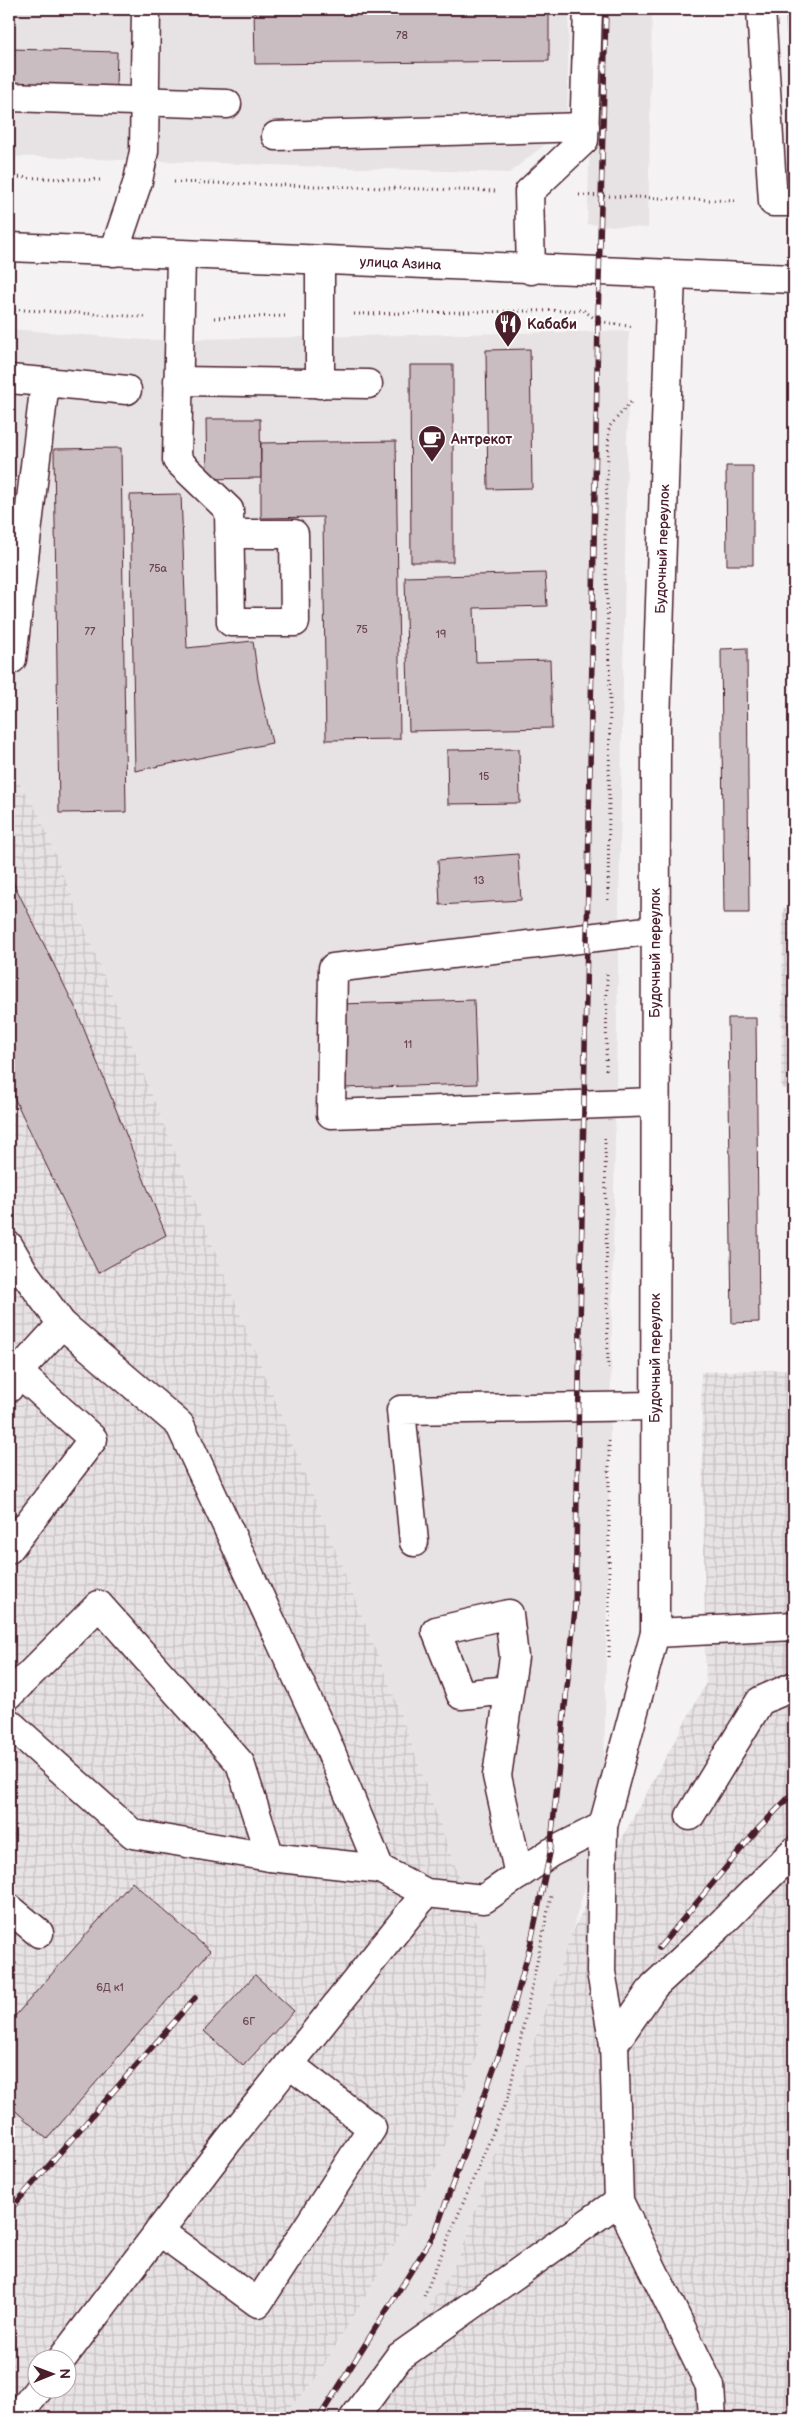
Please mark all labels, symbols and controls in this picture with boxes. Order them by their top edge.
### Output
house number: 78 [396,29,408,42]
street label: улица Азина [359,253,443,274]
restaurant icon: Кабаби [493,309,523,348]
place label: Кабаби [527,316,577,333]
cafe icon: Антрекот [417,424,447,463]
place label: Антрекот [450,431,512,448]
street label: Будочный переулок [652,483,673,614]
house number: 75а [149,562,168,575]
house number: 75 [356,623,368,636]
house number: 77 [85,625,96,638]
house number: 19 [436,628,446,641]
house number: 15 [479,770,489,783]
house number: 13 [473,874,485,887]
street label: Будочный переулок [647,888,664,1018]
house number: 11 [404,1038,412,1051]
street label: Будочный переулок [647,1293,664,1423]
house number: 6Д к1 [96,1981,124,1994]
house number: 6Г [243,2015,255,2028]
north arrow [28,2350,78,2400]
text: N [56,2368,73,2379]

